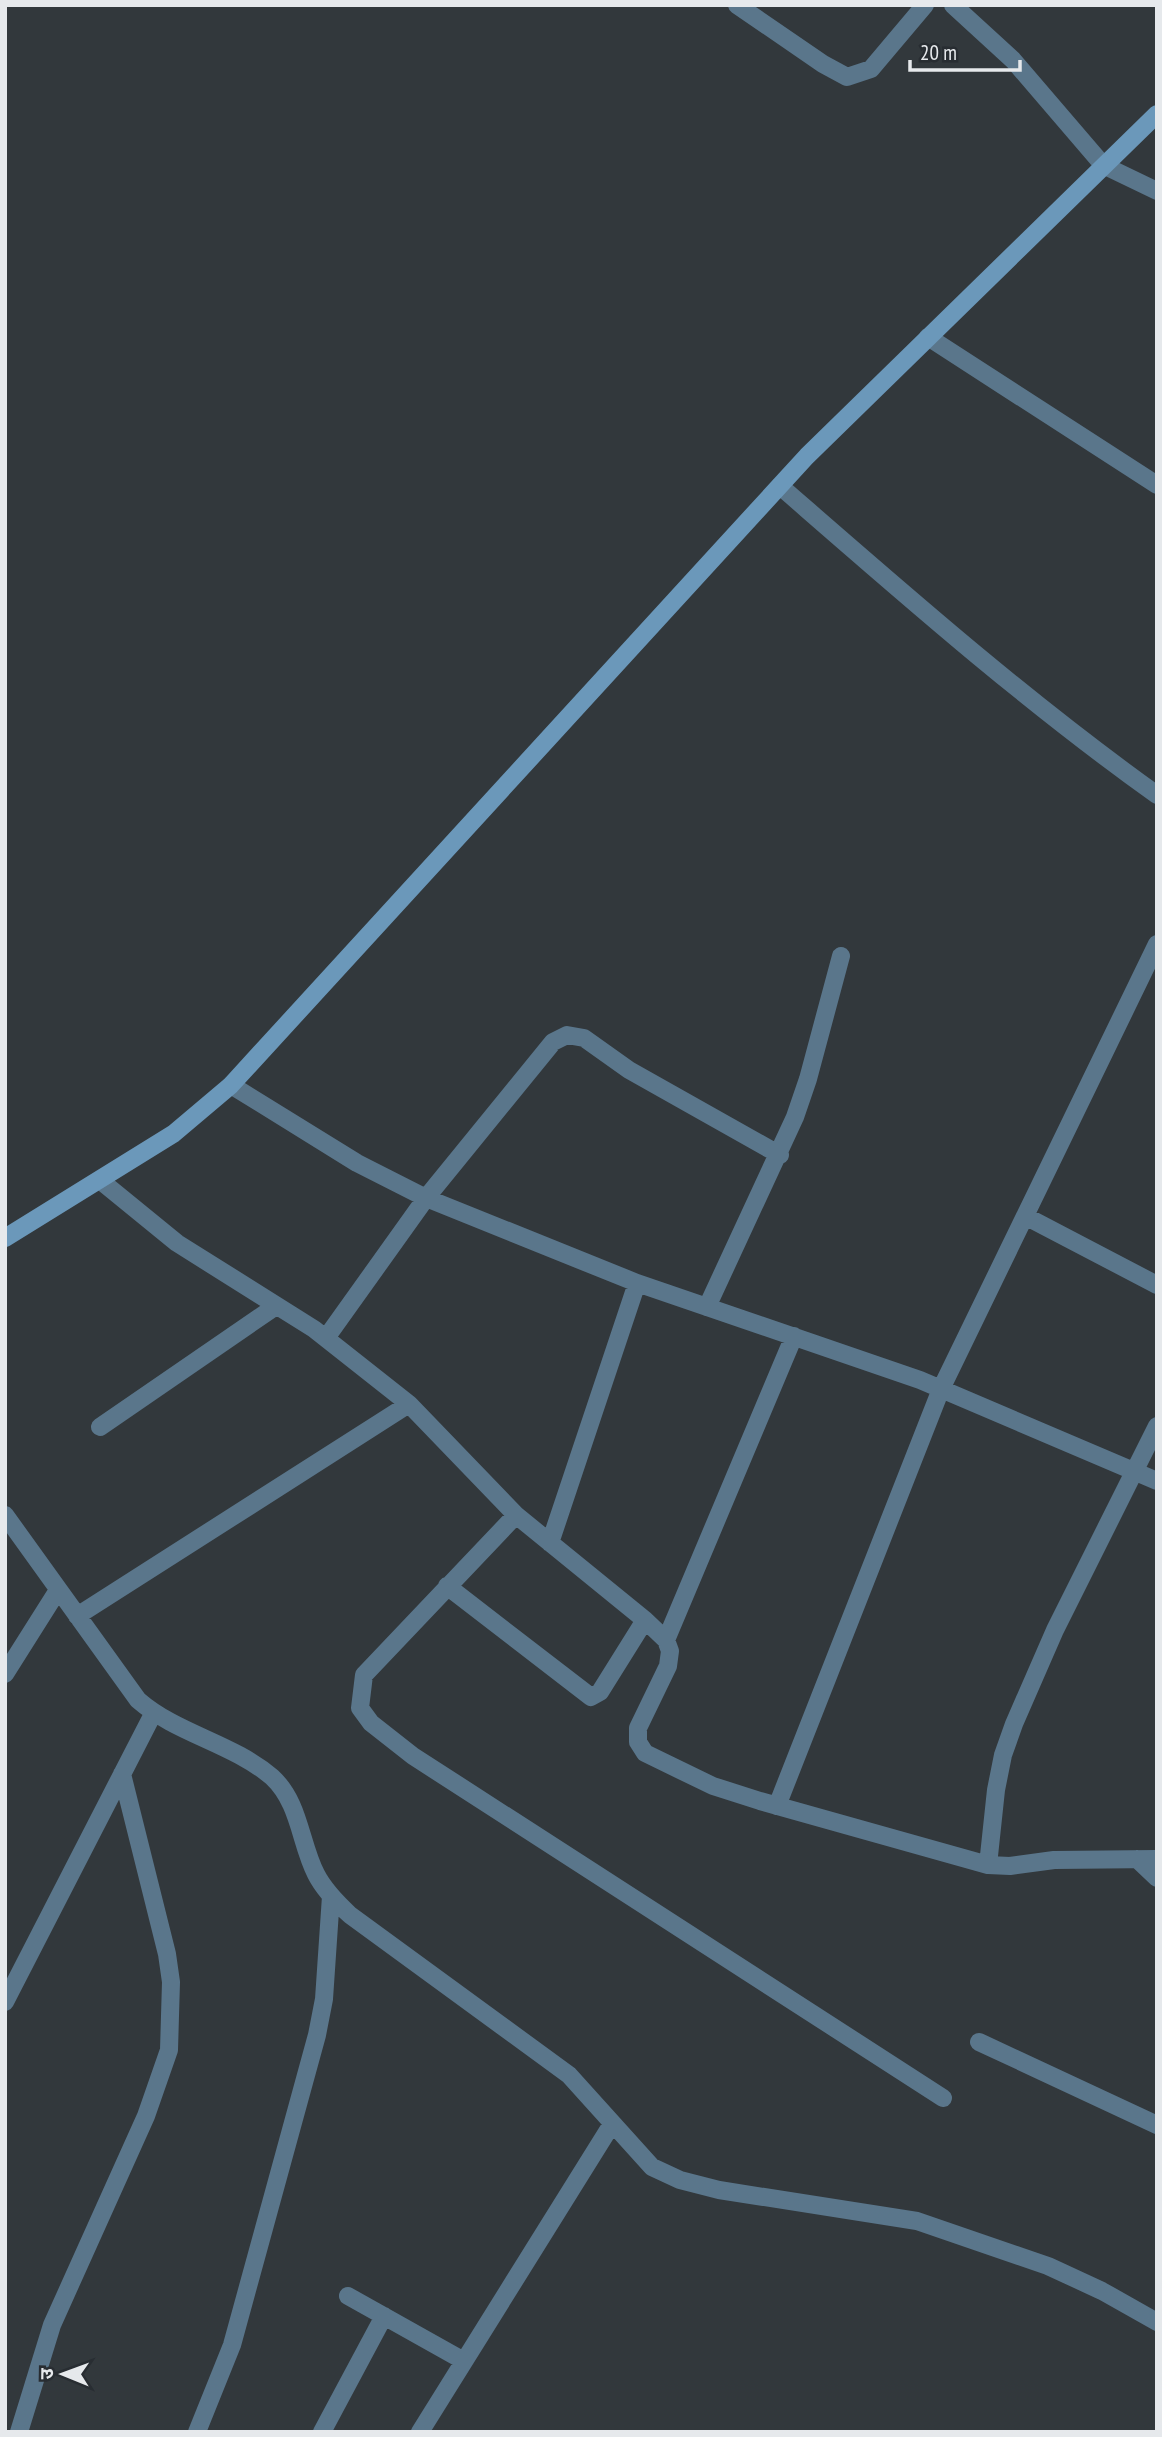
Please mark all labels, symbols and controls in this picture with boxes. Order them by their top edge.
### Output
scale bar [910,28,1020,72]
text: 20 m [920,39,957,66]
north arrow [28,2339,98,2409]
text: उ [34,2367,58,2379]

